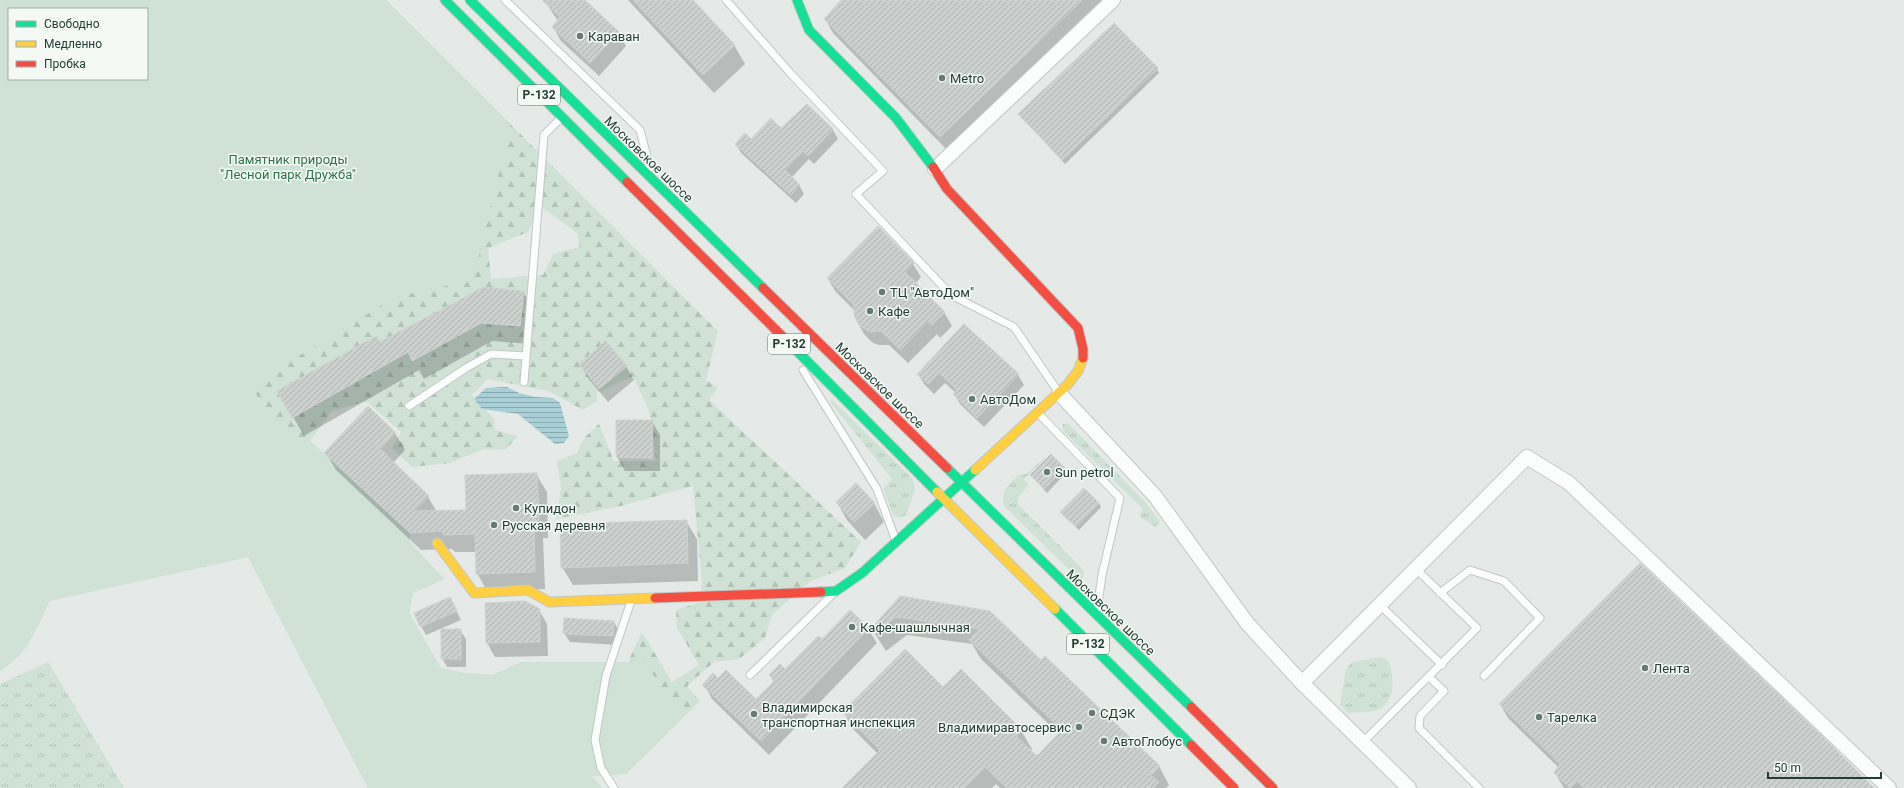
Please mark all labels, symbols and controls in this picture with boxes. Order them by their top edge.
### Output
legend [8,8,148,80]
text: Свободно [44,17,100,31]
place label: Караван [588,29,640,44]
marker: Караван [575,31,585,41]
text: Медленно [44,37,102,51]
text: Пробка [44,57,86,71]
place label: Metro [950,71,984,86]
marker: Metro [937,73,947,83]
road number: Р-132 [518,85,560,105]
street label: Московское шоссе [601,113,696,205]
park label: Памятник природы "Лесной парк Дружба" [220,152,356,182]
place label: ТЦ "АвтоДом" [890,285,974,300]
marker: ТЦ "АвтоДом" [877,287,887,297]
place label: Кафе [878,304,910,319]
marker: Кафе [865,306,875,316]
road number: Р-132 [768,334,810,354]
street label: Московское шоссе [832,339,927,431]
place label: АвтоДом [980,392,1036,407]
marker: АвтоДом [967,394,977,404]
place label: Sun petrol [1055,465,1114,480]
marker: Sun petrol [1042,467,1052,477]
place label: Купидон [524,501,576,516]
marker: Купидон [511,503,521,513]
place label: Русская деревня [502,518,605,533]
marker: Русская деревня [489,520,499,530]
street label: Московское шоссе [1063,566,1158,658]
place label: Кафе-шашлычная [860,620,970,635]
marker: Кафе-шашлычная [847,622,857,632]
road number: Р-132 [1067,634,1109,654]
place label: Лента [1653,661,1690,676]
marker: Лента [1640,663,1650,673]
place label: Владимирская транспортная инспекция [762,700,915,730]
place label: СДЭК [1100,706,1136,721]
marker: СДЭК [1087,708,1097,718]
marker: Владимирская транспортная инспекция [749,709,759,719]
place label: Тарелка [1547,710,1597,725]
marker: Тарелка [1534,712,1544,722]
place label: Владимиравтосервис [938,720,1071,735]
marker: Владимиравтосервис [1074,722,1084,732]
place label: АвтоГлобус [1112,734,1182,749]
marker: АвтоГлобус [1099,736,1109,746]
scale bar [1768,754,1881,780]
text: 50 m [1774,761,1801,775]

